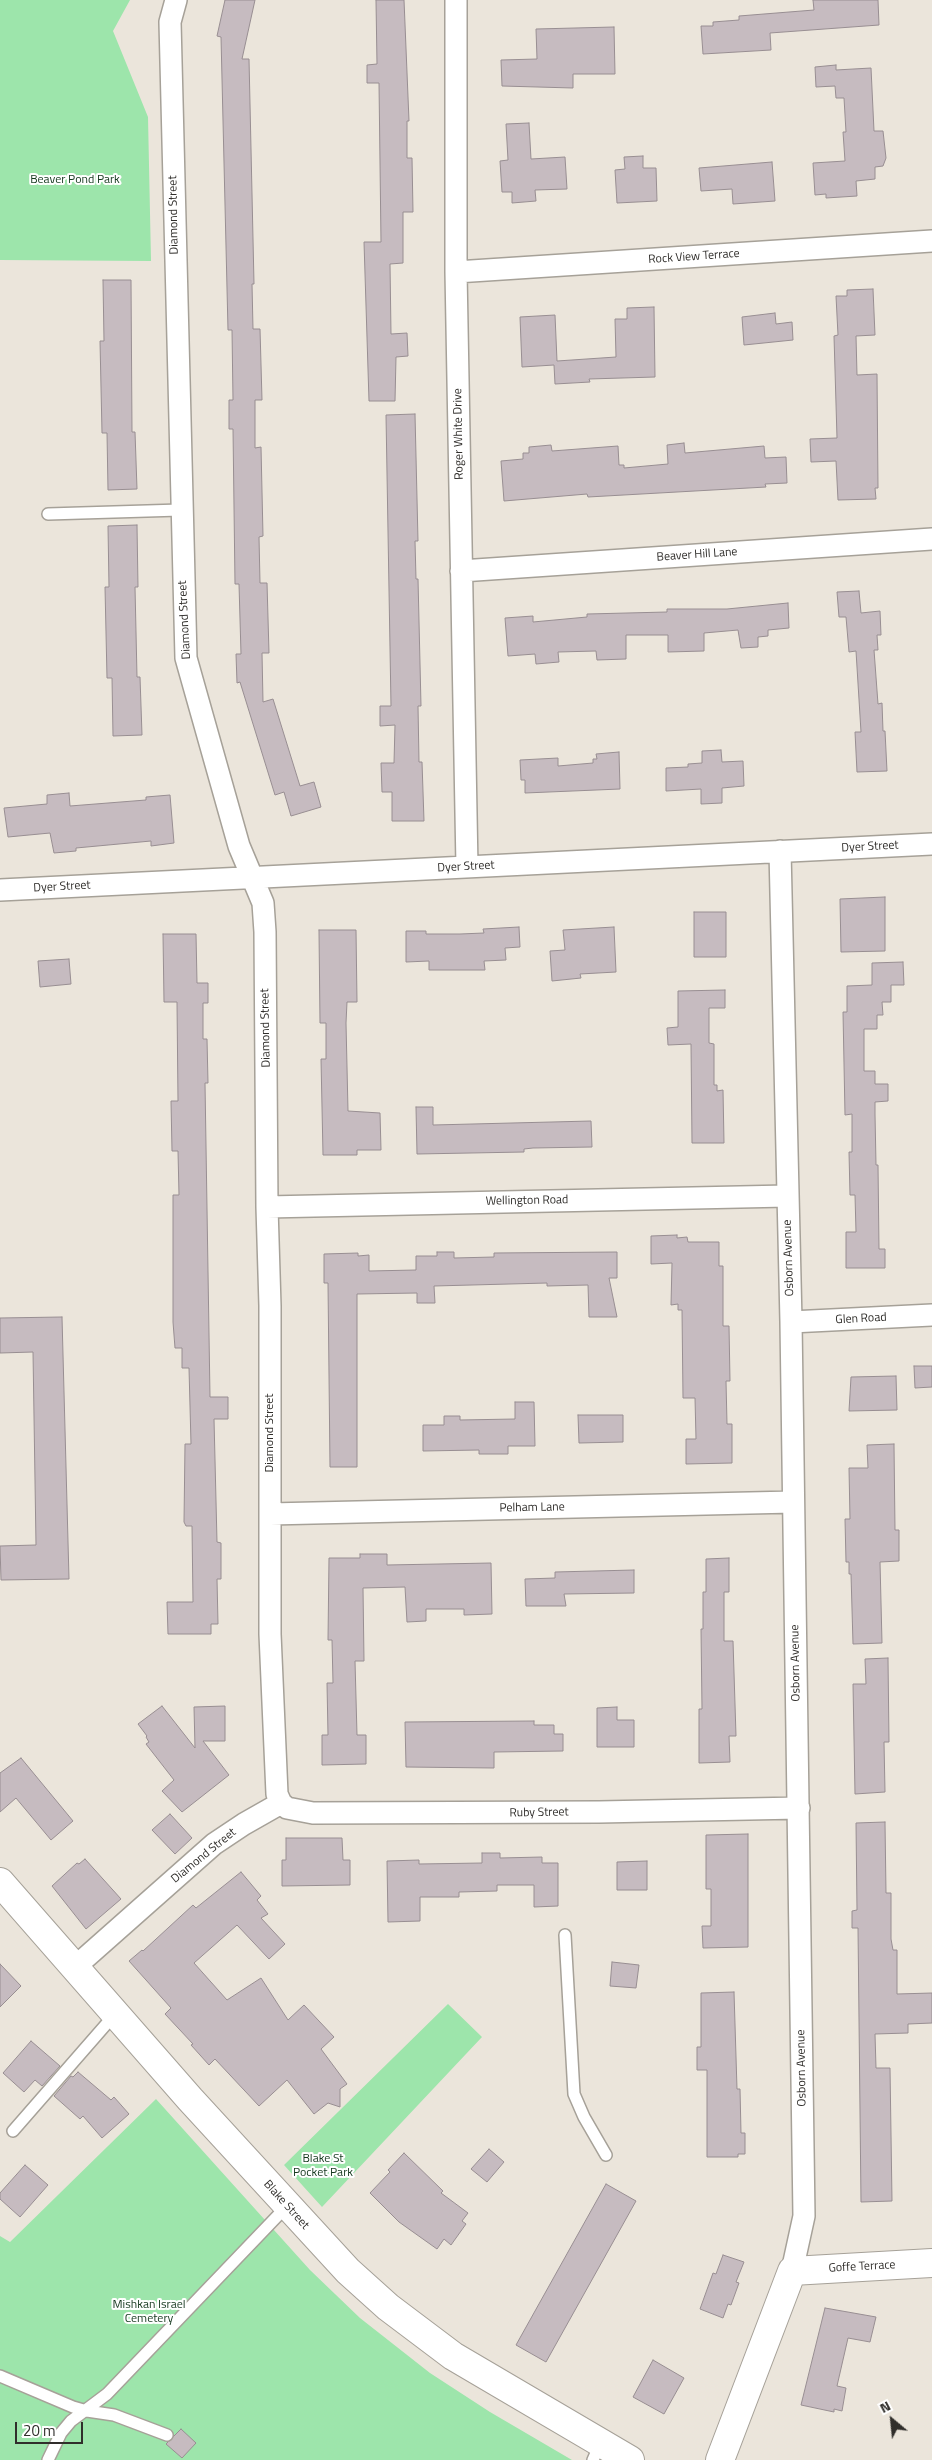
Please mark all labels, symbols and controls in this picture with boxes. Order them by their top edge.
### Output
park label: Beaver Pond Park [30,173,120,187]
street label: Diamond Street [166,175,182,255]
street label: Rock View Terrace [648,247,740,267]
street label: Roger White Drive [451,388,467,480]
street label: Beaver Hill Lane [656,545,738,565]
street label: Diamond Street [176,580,194,660]
street label: Dyer Street [841,838,899,856]
street label: Dyer Street [437,858,495,876]
street label: Dyer Street [33,878,91,896]
street label: Diamond Street [258,988,274,1068]
street label: Wellington Road [485,1193,569,1209]
street label: Osborn Avenue [780,1219,798,1297]
street label: Glen Road [835,1310,887,1328]
street label: Diamond Street [263,1393,277,1473]
street label: Pelham Lane [499,1500,565,1516]
street label: Osborn Avenue [788,1624,804,1702]
street label: Ruby Street [509,1805,569,1821]
street label: Diamond Street [169,1826,239,1886]
street label: Osborn Avenue [794,2029,810,2107]
park label: Blake St Pocket Park [293,2152,353,2180]
street label: Blake Street [260,2177,312,2233]
street label: Goffe Terrace [828,2258,896,2276]
park label: Mishkan Israel Cemetery [112,2298,186,2326]
north arrow [867,2395,917,2445]
text: N [876,2395,894,2418]
scale bar [18,2412,85,2444]
text: 20 m [23,2419,56,2442]

